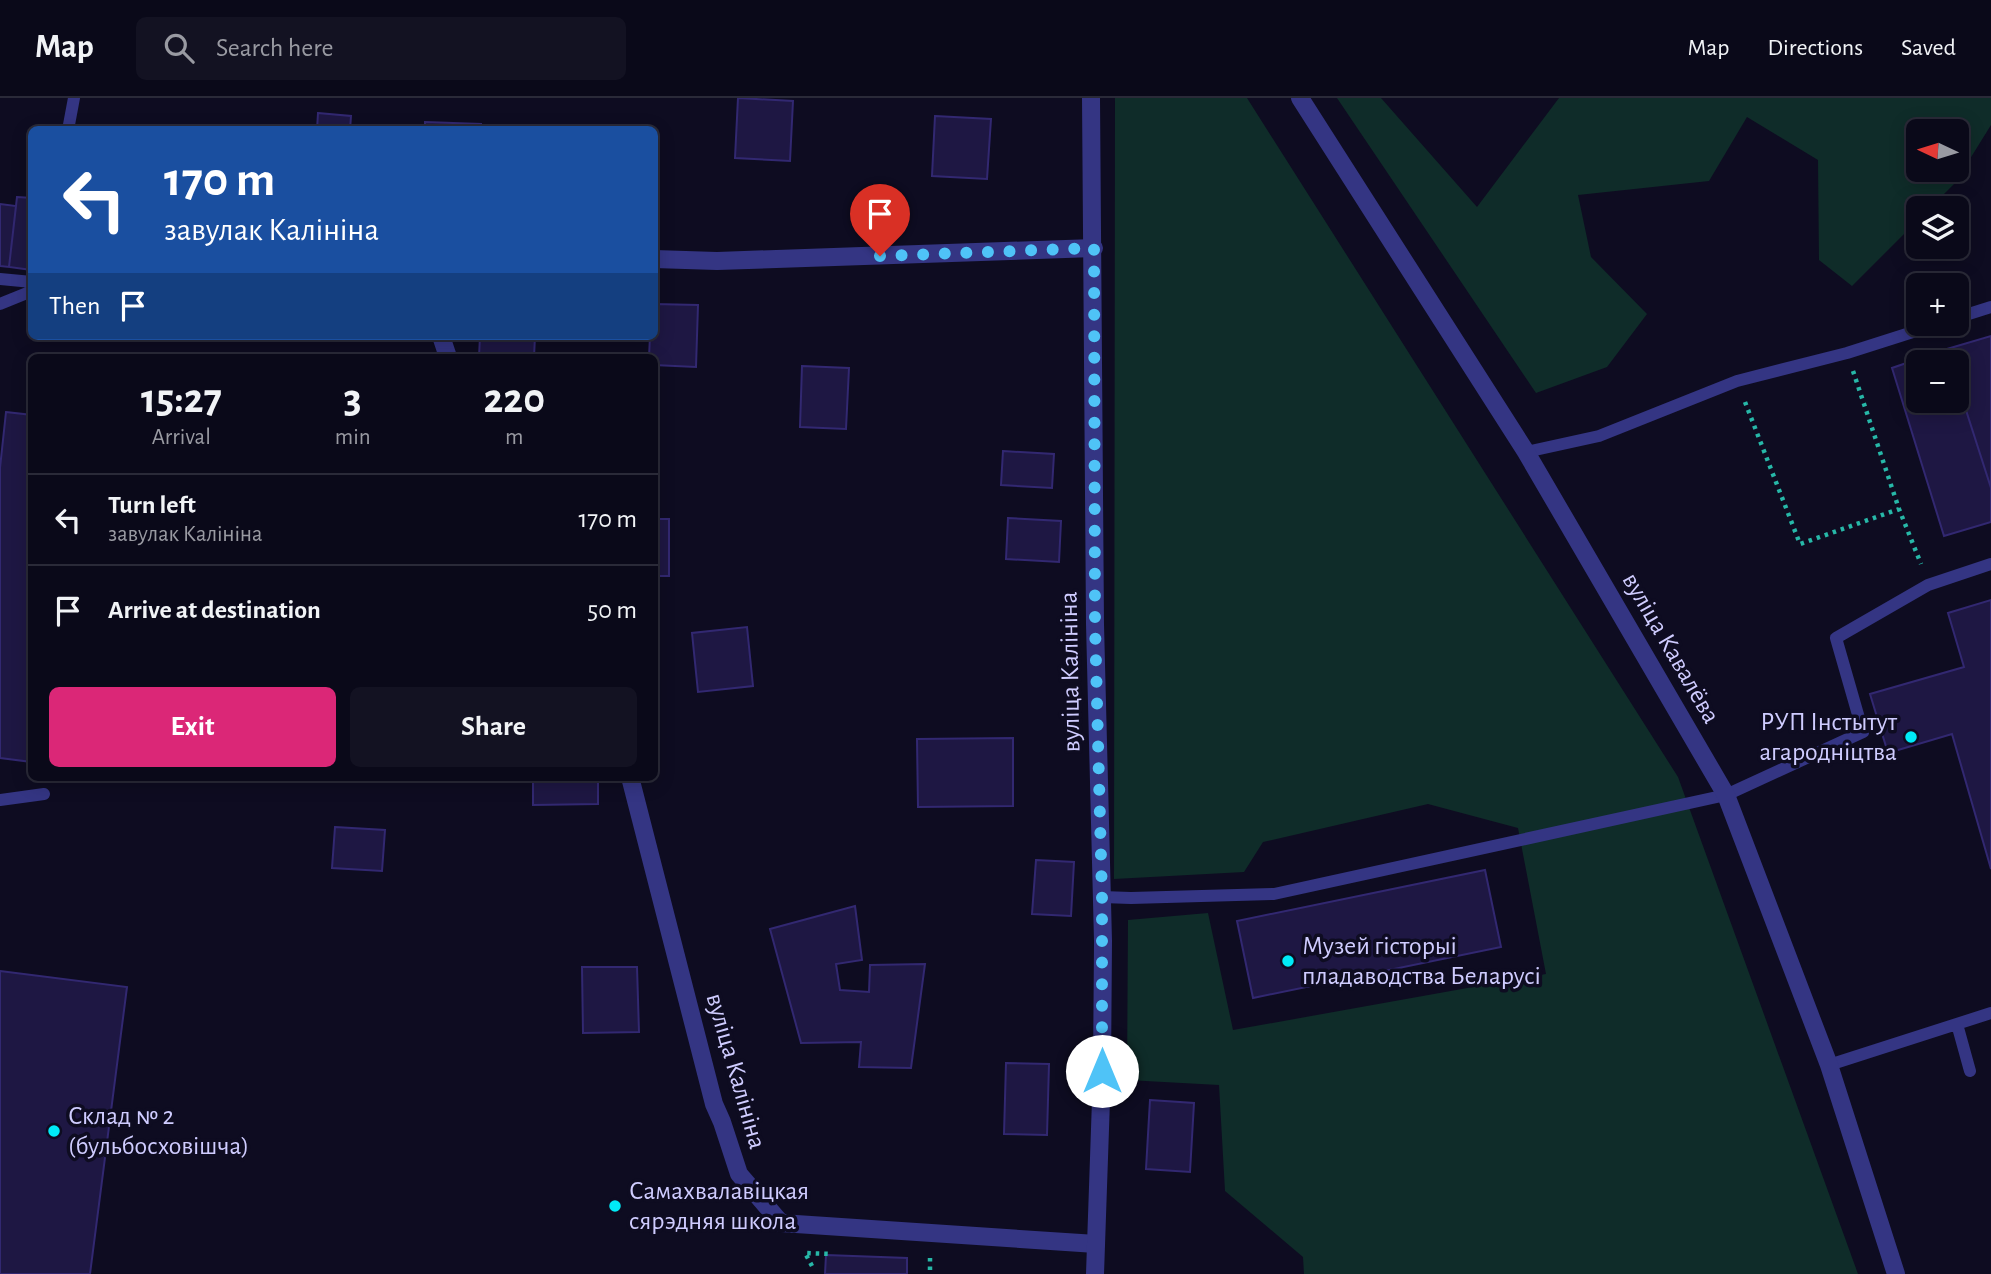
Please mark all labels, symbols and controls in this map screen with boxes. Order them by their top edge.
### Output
search box [136,17,626,80]
icon: search [160,29,198,67]
text: Map [35,31,94,64]
text: Search here [216,35,334,61]
text: Map [1687,36,1729,60]
text: Directions [1767,36,1863,60]
text: Saved [1901,36,1956,60]
north arrow [1906,119,1969,182]
map controls [1906,119,1969,413]
icon: left [49,154,140,245]
text: 170 m [164,156,275,205]
pin [850,184,910,256]
icon: arrive [861,195,899,233]
button: layers [1906,196,1969,259]
text: завулак Калініна [164,214,379,246]
button: + [1906,273,1969,336]
icon: arrive [114,287,152,325]
text: Then [49,293,100,319]
button: − [1906,350,1969,413]
text: 15:27 [141,378,222,420]
text: 3 [344,378,362,420]
text: 220 [484,378,545,420]
text: Arrival [152,426,211,449]
text: min [335,426,371,449]
text: m [505,426,523,449]
text: Turn left [108,492,196,518]
icon: left [49,501,87,539]
text: 170 m [578,506,637,532]
text: завулак Калініна [108,523,263,546]
street label: вуліца Кавалёва [1617,568,1725,728]
street label: вуліца Калініна [1056,591,1084,753]
icon: arrive [49,592,87,630]
text: Arrive at destination [108,597,321,623]
text: 50 m [587,597,637,623]
button: Exit [49,687,336,767]
button: Share [350,687,637,767]
place label: РУП Інстытут агародніцтва [1759,709,1898,765]
marker: РУП Інстытут агародніцтва [1903,729,1919,745]
place label: Музей гісторыі пладаводства Беларусі [1302,933,1541,989]
marker: Музей гісторыі пладаводства Беларусі [1280,953,1296,969]
street label: вуліца Калініна [701,990,771,1152]
position arrow [1065,1034,1139,1108]
place label: Склад № 2 (бульбосховішча) [68,1103,249,1159]
marker: Склад № 2 (бульбосховішча) [46,1123,62,1139]
place label: Самахвалавіцкая сярэдняя школа [629,1178,809,1234]
marker: Самахвалавіцкая сярэдняя школа [607,1198,623,1214]

